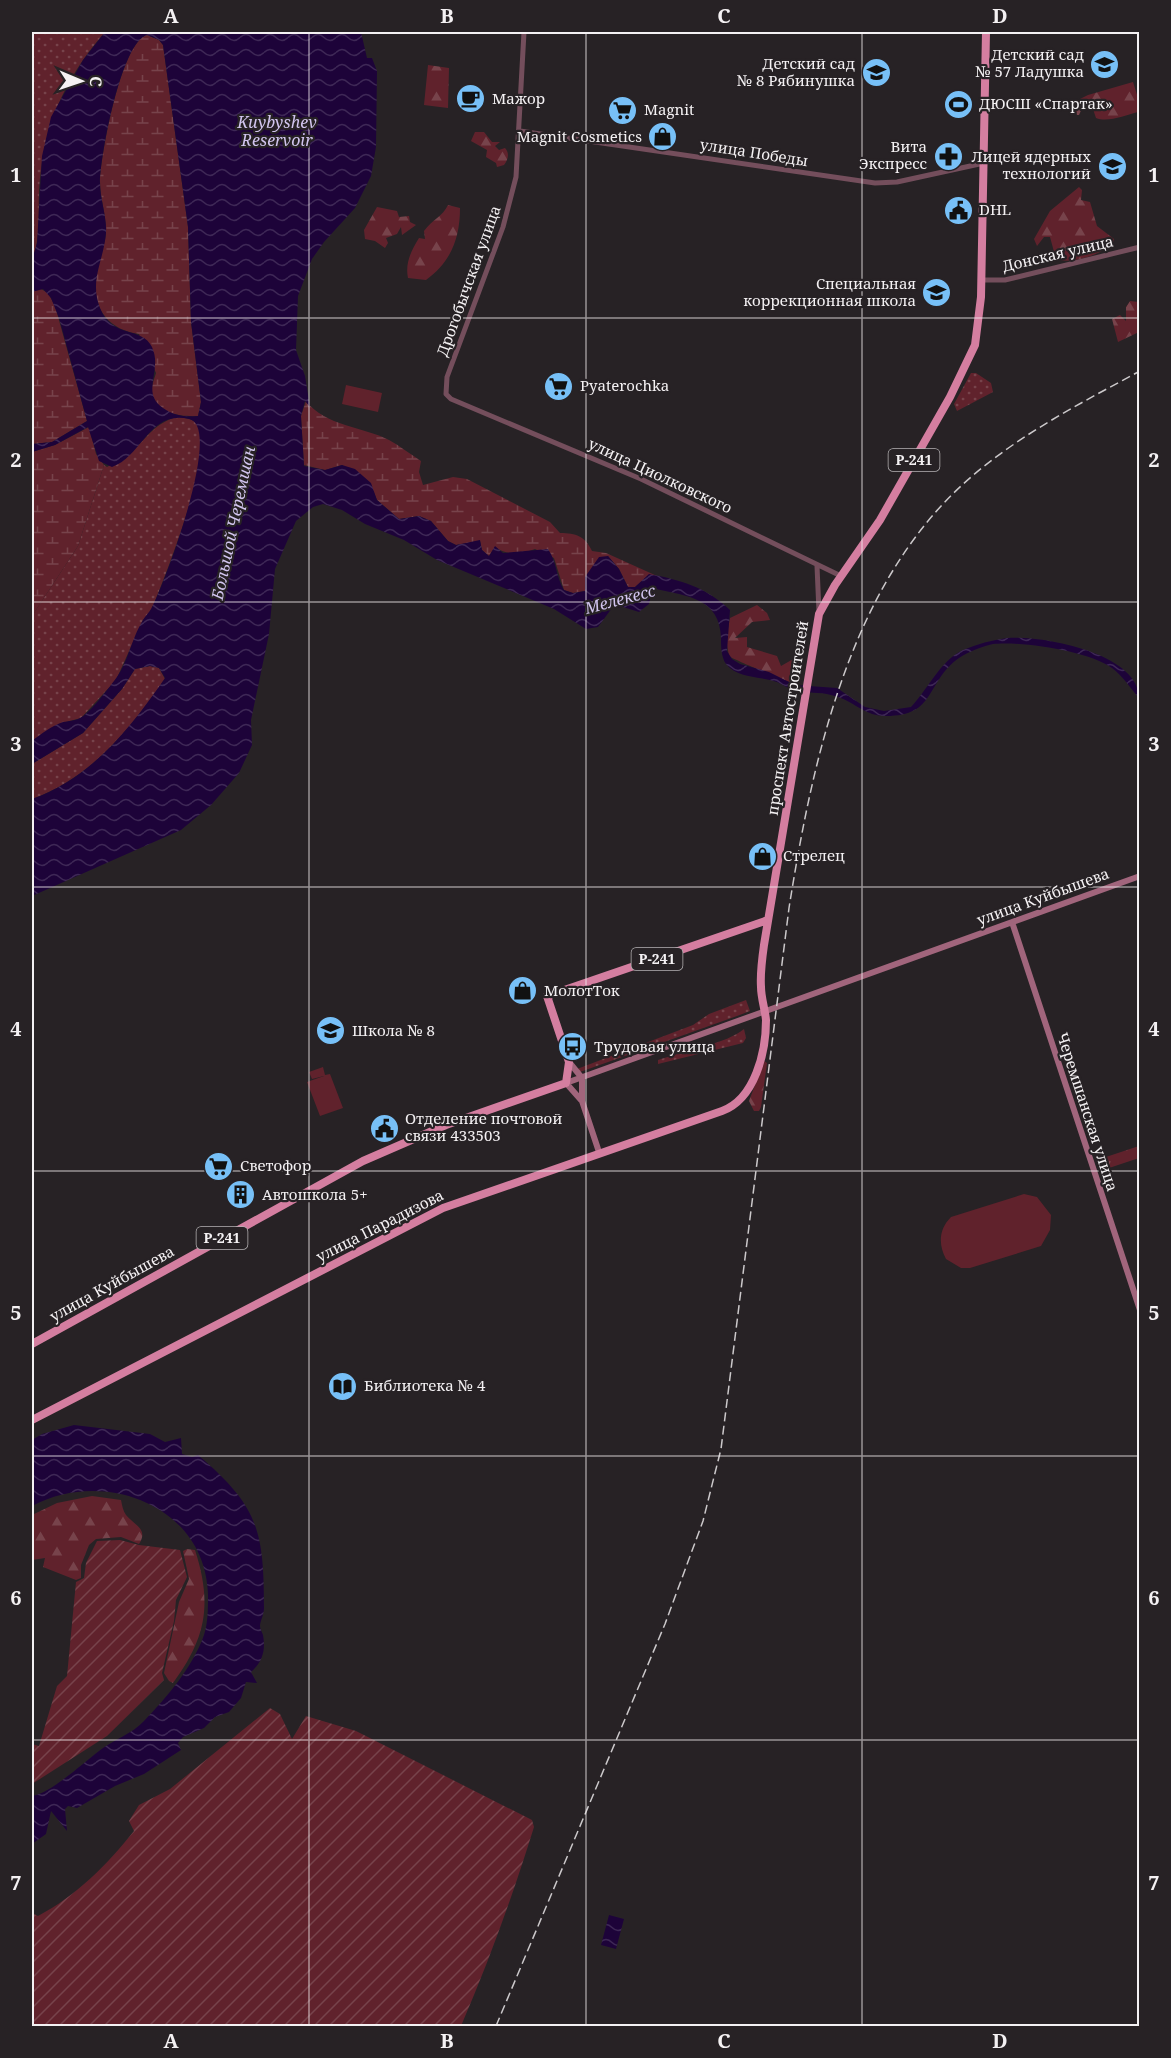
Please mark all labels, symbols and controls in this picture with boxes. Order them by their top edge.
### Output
text: A [163,2,179,29]
text: B [440,2,454,29]
text: C [717,2,731,29]
text: D [992,2,1008,29]
place label: Детский сад № 57 Ладушка [975,44,1084,81]
school or university icon: Детский сад № 57 Ладушка [1089,48,1121,80]
north arrow [51,51,111,111]
place label: Детский сад № 8 Рябинушка [737,53,855,90]
school or university icon: Детский сад № 8 Рябинушка [860,57,892,89]
text: С [85,76,107,87]
cafe icon: Мажор [455,83,487,115]
place label: Мажор [492,88,545,108]
sports icon: ДЮСШ «Спартак» [942,88,974,120]
place label: ДЮСШ «Спартак» [979,93,1113,113]
supermarket icon: Magnit [607,94,639,126]
place label: Magnit [644,99,694,119]
water label: Kuybyshev Reservoir [236,111,317,151]
shop icon: Magnit Cosmetics [647,121,679,153]
place label: Magnit Cosmetics [517,126,642,146]
street label: улица Победы [699,134,810,170]
place label: Вита Экспресс [859,136,927,173]
pharmacy icon: Вита Экспресс [932,140,964,172]
place label: Лицей ядерных технологий [972,146,1091,183]
school or university icon: Лицей ядерных технологий [1096,150,1128,182]
text: 1 [10,161,22,188]
text: 1 [1148,161,1160,188]
public building icon: DHL [942,194,974,226]
place label: DHL [979,199,1011,219]
street label: Дрогобычская улица [431,202,505,359]
street label: Донская улица [1000,231,1115,276]
place label: Специальная коррекционная школа [743,273,916,310]
school or university icon: Специальная коррекционная школа [921,277,953,309]
supermarket icon: Pyaterochka [543,370,575,402]
place label: Pyaterochka [580,375,669,395]
street label: улица Циолковского [585,433,736,517]
water label: Большой Черемшан [206,444,260,603]
text: 2 [10,446,22,473]
text: 2 [1148,446,1160,473]
road number: Р-241 [888,449,940,471]
water label: Мелекесс [581,579,658,619]
street label: проспект Автостроителей [762,619,812,817]
text: 3 [10,730,22,757]
text: 3 [1148,730,1160,757]
shop icon: Стрелец [746,840,778,872]
place label: Стрелец [783,845,845,865]
street label: улица Куйбышева [974,863,1112,929]
road number: Р-241 [632,948,682,970]
shop icon: МолотТок [507,975,539,1007]
place label: МолотТок [544,980,620,1000]
text: 4 [10,1015,22,1042]
school or university icon: Школа № 8 [315,1015,347,1047]
text: 4 [1148,1015,1160,1042]
place label: Школа № 8 [352,1020,435,1040]
street label: Черемшанская улица [1053,1030,1123,1194]
bus stop icon: Трудовая улица [557,1031,589,1063]
place label: Трудовая улица [594,1036,715,1056]
place label: Отделение почтовой связи 433503 [405,1108,562,1145]
public building icon: Отделение почтовой связи 433503 [368,1112,400,1144]
supermarket icon: Светофор [203,1150,235,1182]
place label: Светофор [240,1155,311,1175]
building icon: Автошкола 5+ [225,1179,257,1211]
place label: Автошкола 5+ [262,1184,368,1204]
street label: улица Парадизова [312,1184,447,1266]
road number: Р-241 [196,1227,248,1249]
street label: улица Куйбышева [46,1241,177,1326]
text: 5 [10,1299,22,1326]
text: 5 [1148,1299,1160,1326]
library icon: Библиотека № 4 [327,1370,359,1402]
place label: Библиотека № 4 [364,1375,486,1395]
text: 6 [10,1584,22,1611]
text: 6 [1148,1584,1160,1611]
text: 7 [10,1869,22,1896]
text: 7 [1148,1869,1160,1896]
text: A [163,2027,179,2054]
text: B [440,2027,454,2054]
text: C [717,2027,731,2054]
text: D [992,2027,1008,2054]

